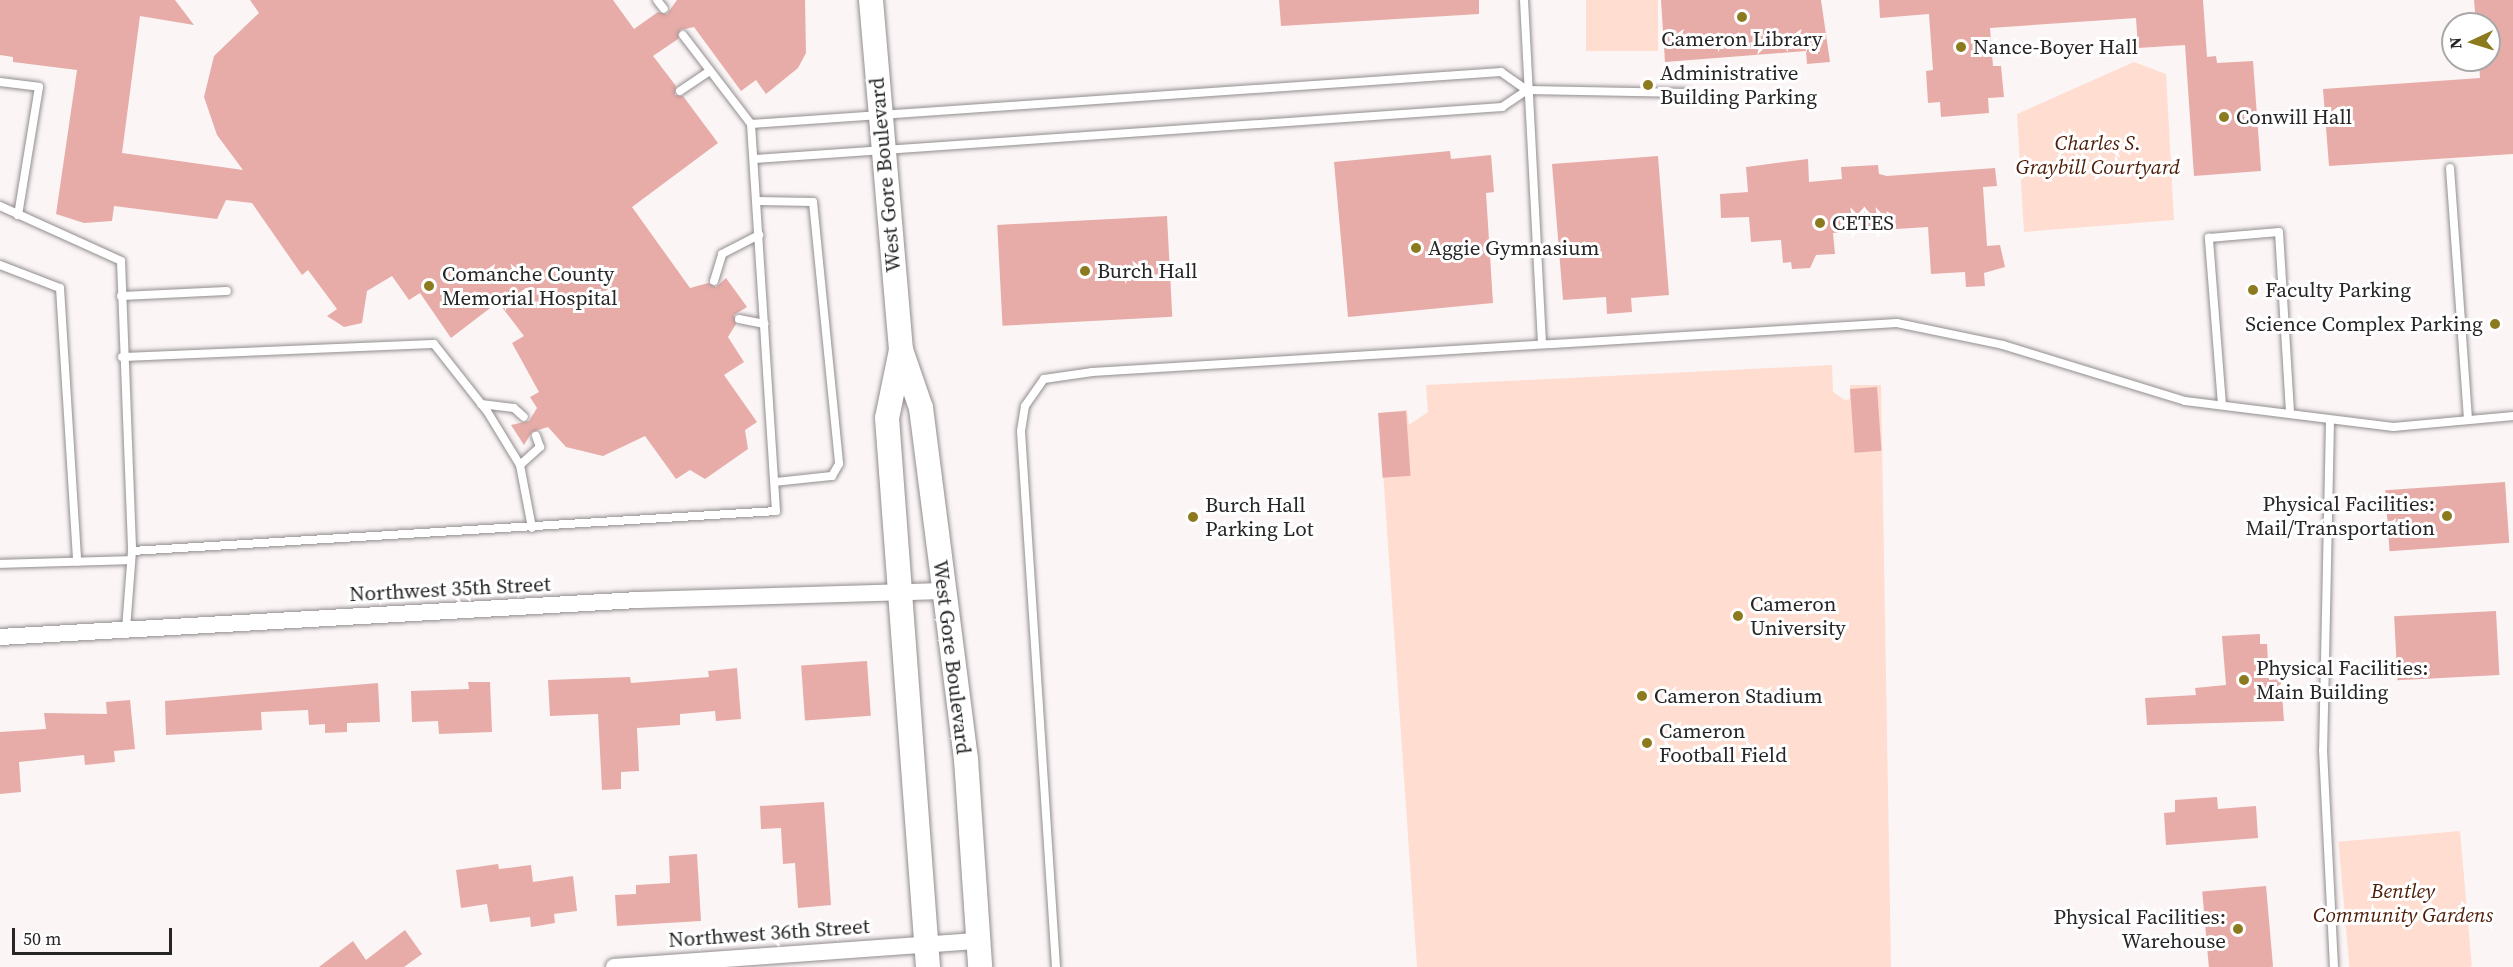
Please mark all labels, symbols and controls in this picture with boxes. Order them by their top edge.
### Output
marker: Cameron Library [1735,10,1749,24]
north arrow [2441,12,2501,72]
place label: Cameron Library [1661,26,1823,52]
place label: Nance-Boyer Hall [1973,34,2138,60]
text: N [2444,37,2466,50]
marker: Nance-Boyer Hall [1954,40,1968,54]
place label: Administrative Building Parking [1660,60,1817,110]
street label: West Gore Boulevard [864,77,906,273]
marker: Administrative Building Parking [1641,78,1655,92]
place label: Conwill Hall [2236,104,2352,130]
marker: Conwill Hall [2217,110,2231,124]
park label: Charles S. Graybill Courtyard [2016,130,2180,180]
place label: CETES [1832,210,1894,236]
marker: CETES [1813,216,1827,230]
place label: Aggie Gymnasium [1428,235,1599,261]
marker: Aggie Gymnasium [1409,241,1423,255]
place label: Burch Hall [1097,258,1198,284]
place label: Comanche County Memorial Hospital [442,261,617,311]
marker: Burch Hall [1078,264,1092,278]
marker: Comanche County Memorial Hospital [420,277,438,295]
place label: Faculty Parking [2265,277,2411,303]
marker: Faculty Parking [2246,283,2260,297]
place label: Science Complex Parking [2245,311,2483,337]
marker: Science Complex Parking [2488,317,2502,331]
place label: Physical Facilities: Mail/Transportation [2246,491,2435,541]
place label: Burch Hall Parking Lot [1205,492,1314,542]
marker: Physical Facilities: Mail/Transportation [2440,509,2454,523]
marker: Burch Hall Parking Lot [1186,510,1200,524]
street label: West Gore Boulevard [928,559,976,755]
street label: Northwest 35th Street [349,571,551,607]
place label: Cameron University [1750,591,1846,641]
marker: Cameron University [1731,609,1745,623]
place label: Physical Facilities: Main Building [2256,655,2429,705]
marker: Physical Facilities: Main Building [2237,673,2251,687]
place label: Cameron Stadium [1654,683,1823,709]
marker: Cameron Stadium [1635,689,1649,703]
place label: Cameron Football Field [1659,718,1787,768]
marker: Cameron Football Field [1640,736,1654,750]
park label: Bentley Community Gardens [2313,878,2493,928]
place label: Physical Facilities: Warehouse [2053,904,2226,954]
street label: Northwest 36th Street [668,913,870,953]
scale bar [15,916,176,954]
marker: Physical Facilities: Warehouse [2231,922,2245,936]
text: 50 m [23,926,61,951]

